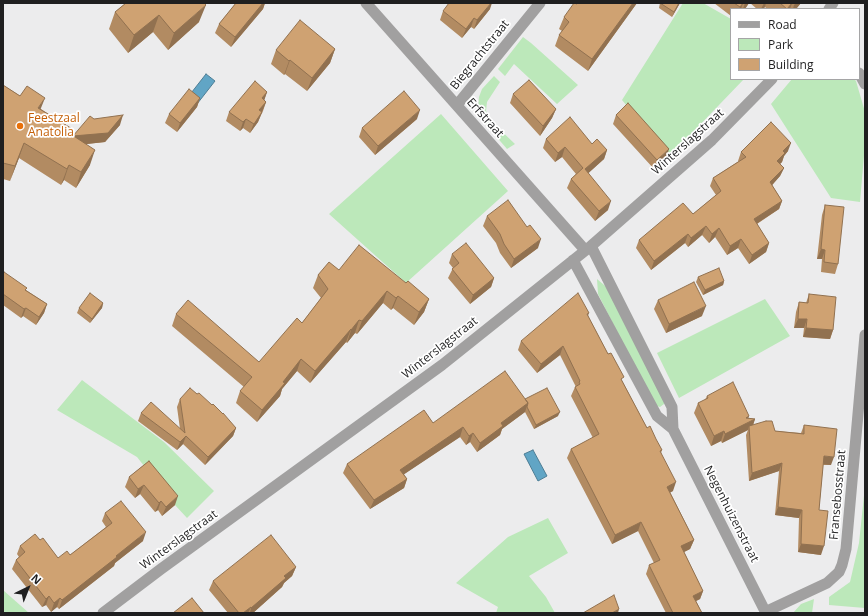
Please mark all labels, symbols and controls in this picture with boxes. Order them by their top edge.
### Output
legend [730,8,860,80]
text: Road [768,16,797,33]
street label: Biegrachtstraat [447,17,513,93]
text: Park [768,36,793,53]
text: Building [768,56,813,73]
street label: Erfstraat [464,95,506,141]
street label: Winterslagstraat [649,106,727,178]
place label: Feestzaal Anatolia [28,112,80,140]
marker: Feestzaal Anatolia [15,121,25,131]
street label: Winterslagstraat [399,314,481,382]
street label: Fransebosstraat [827,449,849,541]
street label: Negenhuizenstraat [700,463,762,565]
street label: Winterslagstraat [138,507,220,573]
north arrow [8,568,48,608]
text: N [28,570,45,587]

